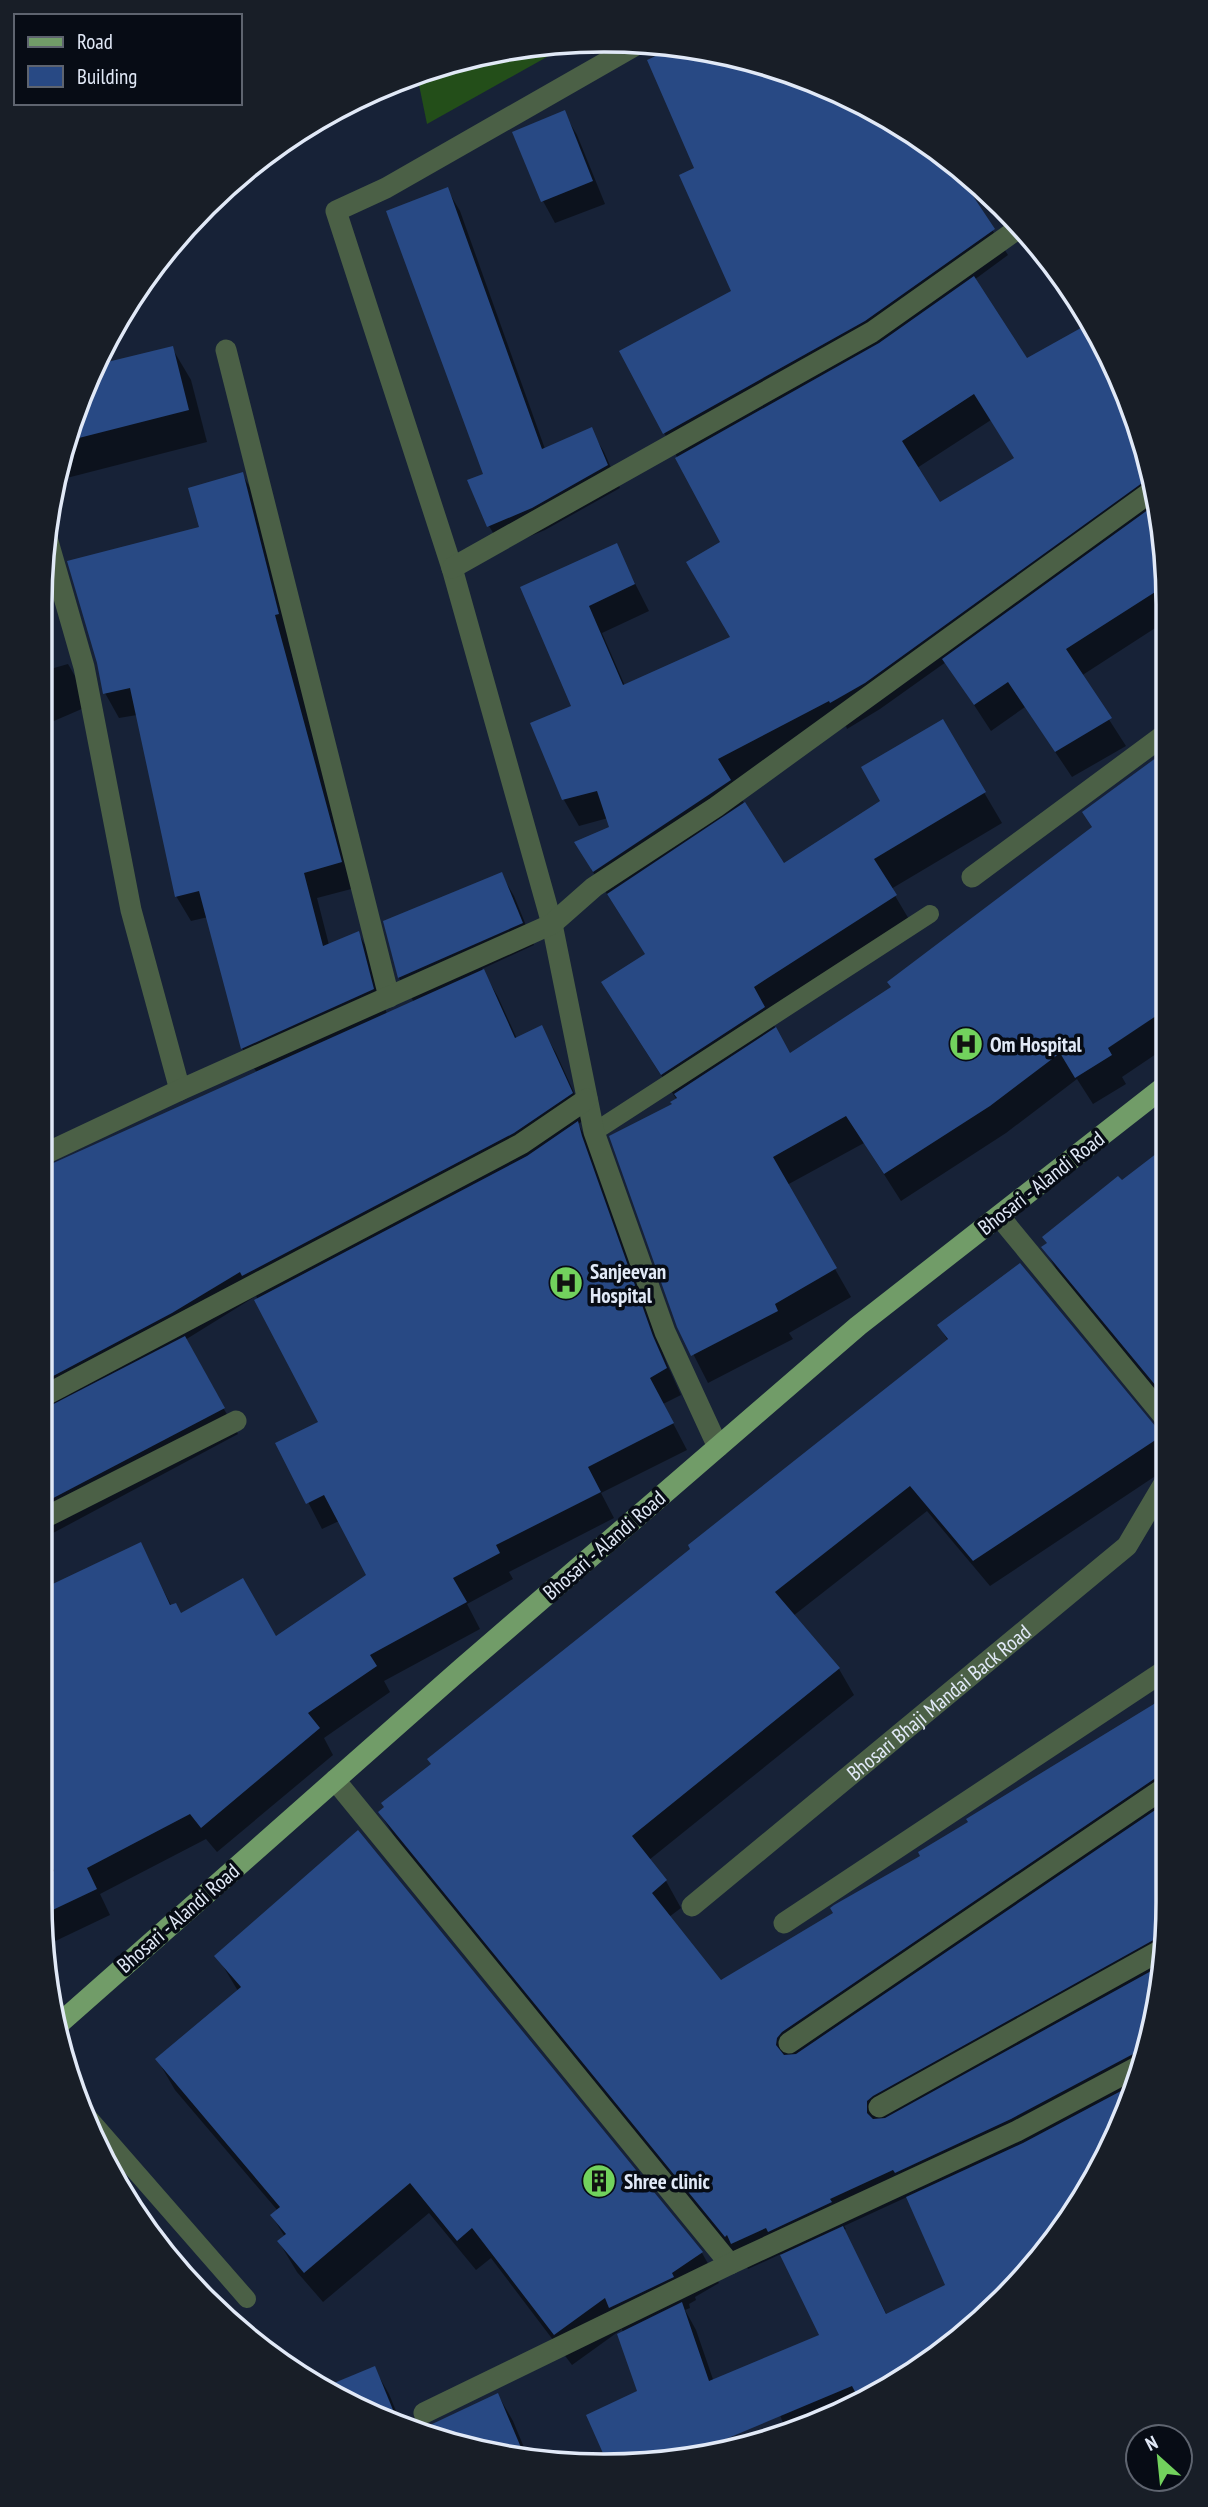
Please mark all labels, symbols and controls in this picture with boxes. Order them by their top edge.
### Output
legend [14,14,242,105]
text: Road [77,28,113,55]
text: Building [77,63,137,90]
hospital icon: Om Hospital [947,1025,985,1063]
place label: Om Hospital [990,1031,1083,1058]
street label: Bhosari - Alandi Road [972,1125,1110,1241]
place label: Sanjeevan Hospital [590,1258,666,1309]
hospital icon: Sanjeevan Hospital [547,1264,585,1302]
street label: Bhosari - Alandi Road [537,1485,671,1605]
street label: Bhosari Bhaji Mandai Back Road [841,1618,1036,1786]
street label: Bhosari - Alandi Road [111,1858,245,1978]
building icon: Shree clinic [580,2162,618,2200]
place label: Shree clinic [624,2168,710,2195]
north arrow [1124,2423,1194,2493]
text: N [1141,2430,1161,2456]

